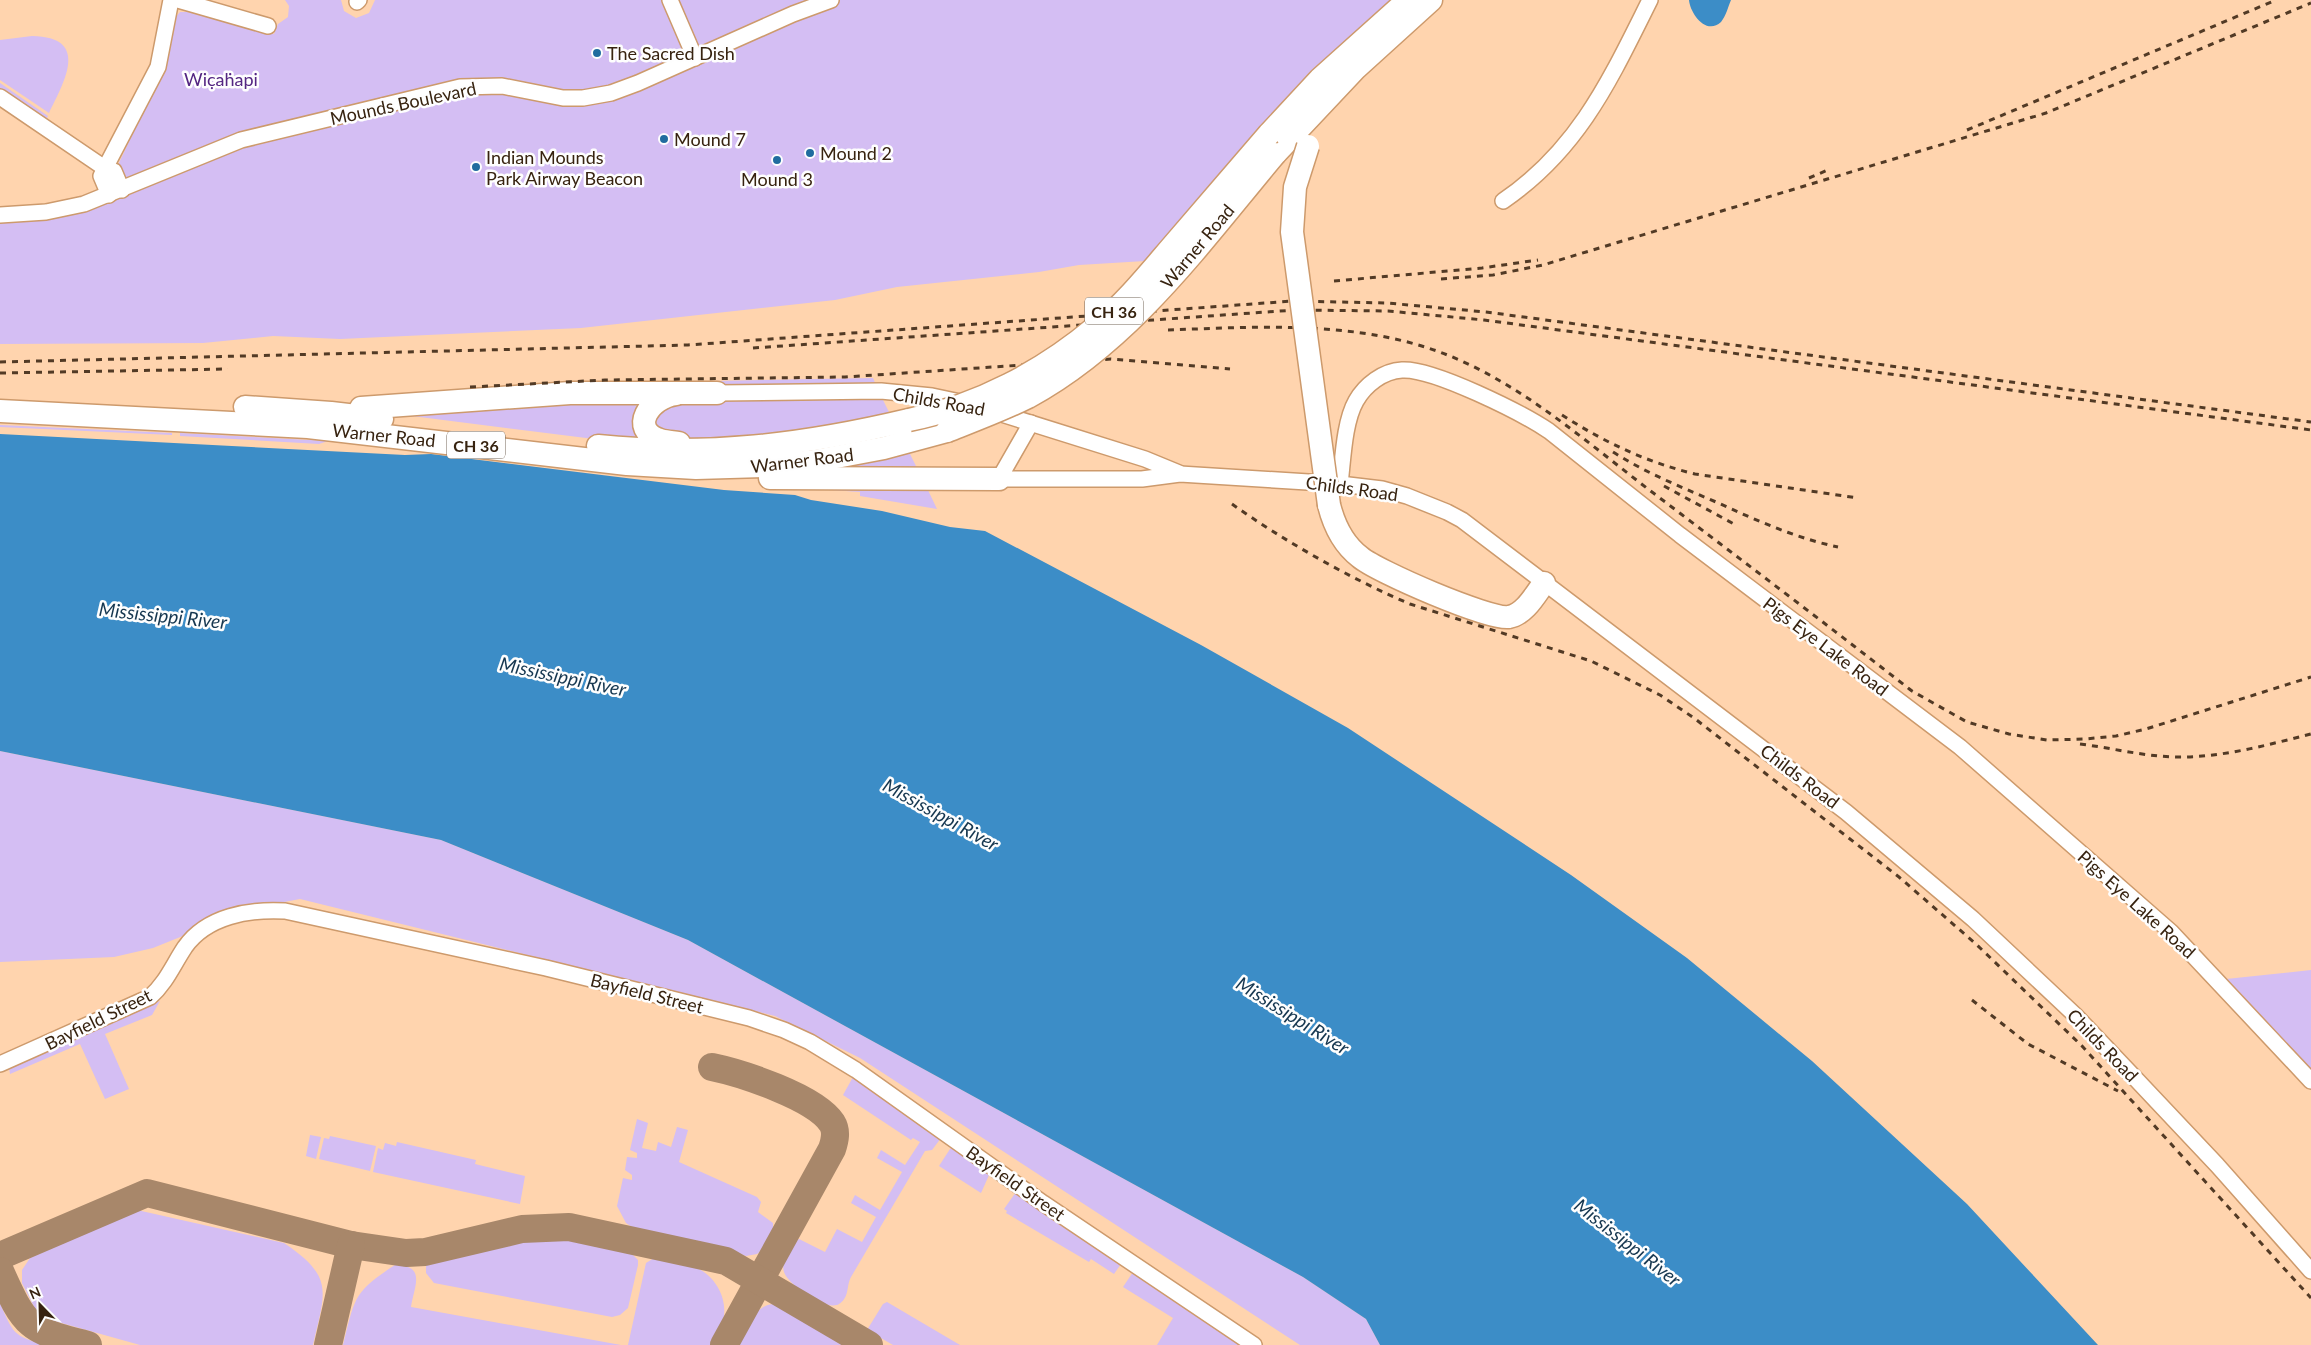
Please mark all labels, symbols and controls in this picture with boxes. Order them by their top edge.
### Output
place label: The Sacred Dish [607,42,735,64]
marker: The Sacred Dish [591,47,603,59]
park label: Wic̣aḣapi [184,68,258,90]
street label: Mounds Boulevard [328,77,478,129]
place label: Mound 7 [674,128,746,150]
marker: Mound 7 [658,133,670,145]
place label: Mound 2 [820,142,892,164]
place label: Indian Mounds Park Airway Beacon [486,146,643,189]
marker: Mound 2 [804,147,816,159]
marker: Mound 3 [771,154,783,166]
marker: Indian Mounds Park Airway Beacon [470,161,482,173]
place label: Mound 3 [741,168,813,190]
street label: Warner Road [1155,199,1239,293]
road number: CH 36 [1085,298,1143,324]
street label: Childs Road [891,382,987,420]
street label: Warner Road [331,419,437,451]
road number: CH 36 [447,432,505,458]
street label: Warner Road [749,443,855,477]
street label: Childs Road [1304,471,1400,505]
street label: Pigs Eye Lake Road [1759,592,1893,700]
water label: Mississippi River [98,597,229,633]
water label: Mississippi River [498,651,629,701]
street label: Childs Road [1756,739,1844,813]
water label: Mississippi River [879,773,1003,855]
street label: Pigs Eye Lake Road [2074,845,2200,963]
street label: Bayfield Street [588,968,706,1018]
water label: Mississippi River [1232,971,1354,1059]
street label: Bayfield Street [41,984,155,1054]
street label: Childs Road [2063,1004,2143,1086]
street label: Bayfield Street [962,1141,1070,1225]
water label: Mississippi River [1570,1193,1686,1291]
north arrow [15,1280,65,1330]
text: N [26,1283,43,1303]

